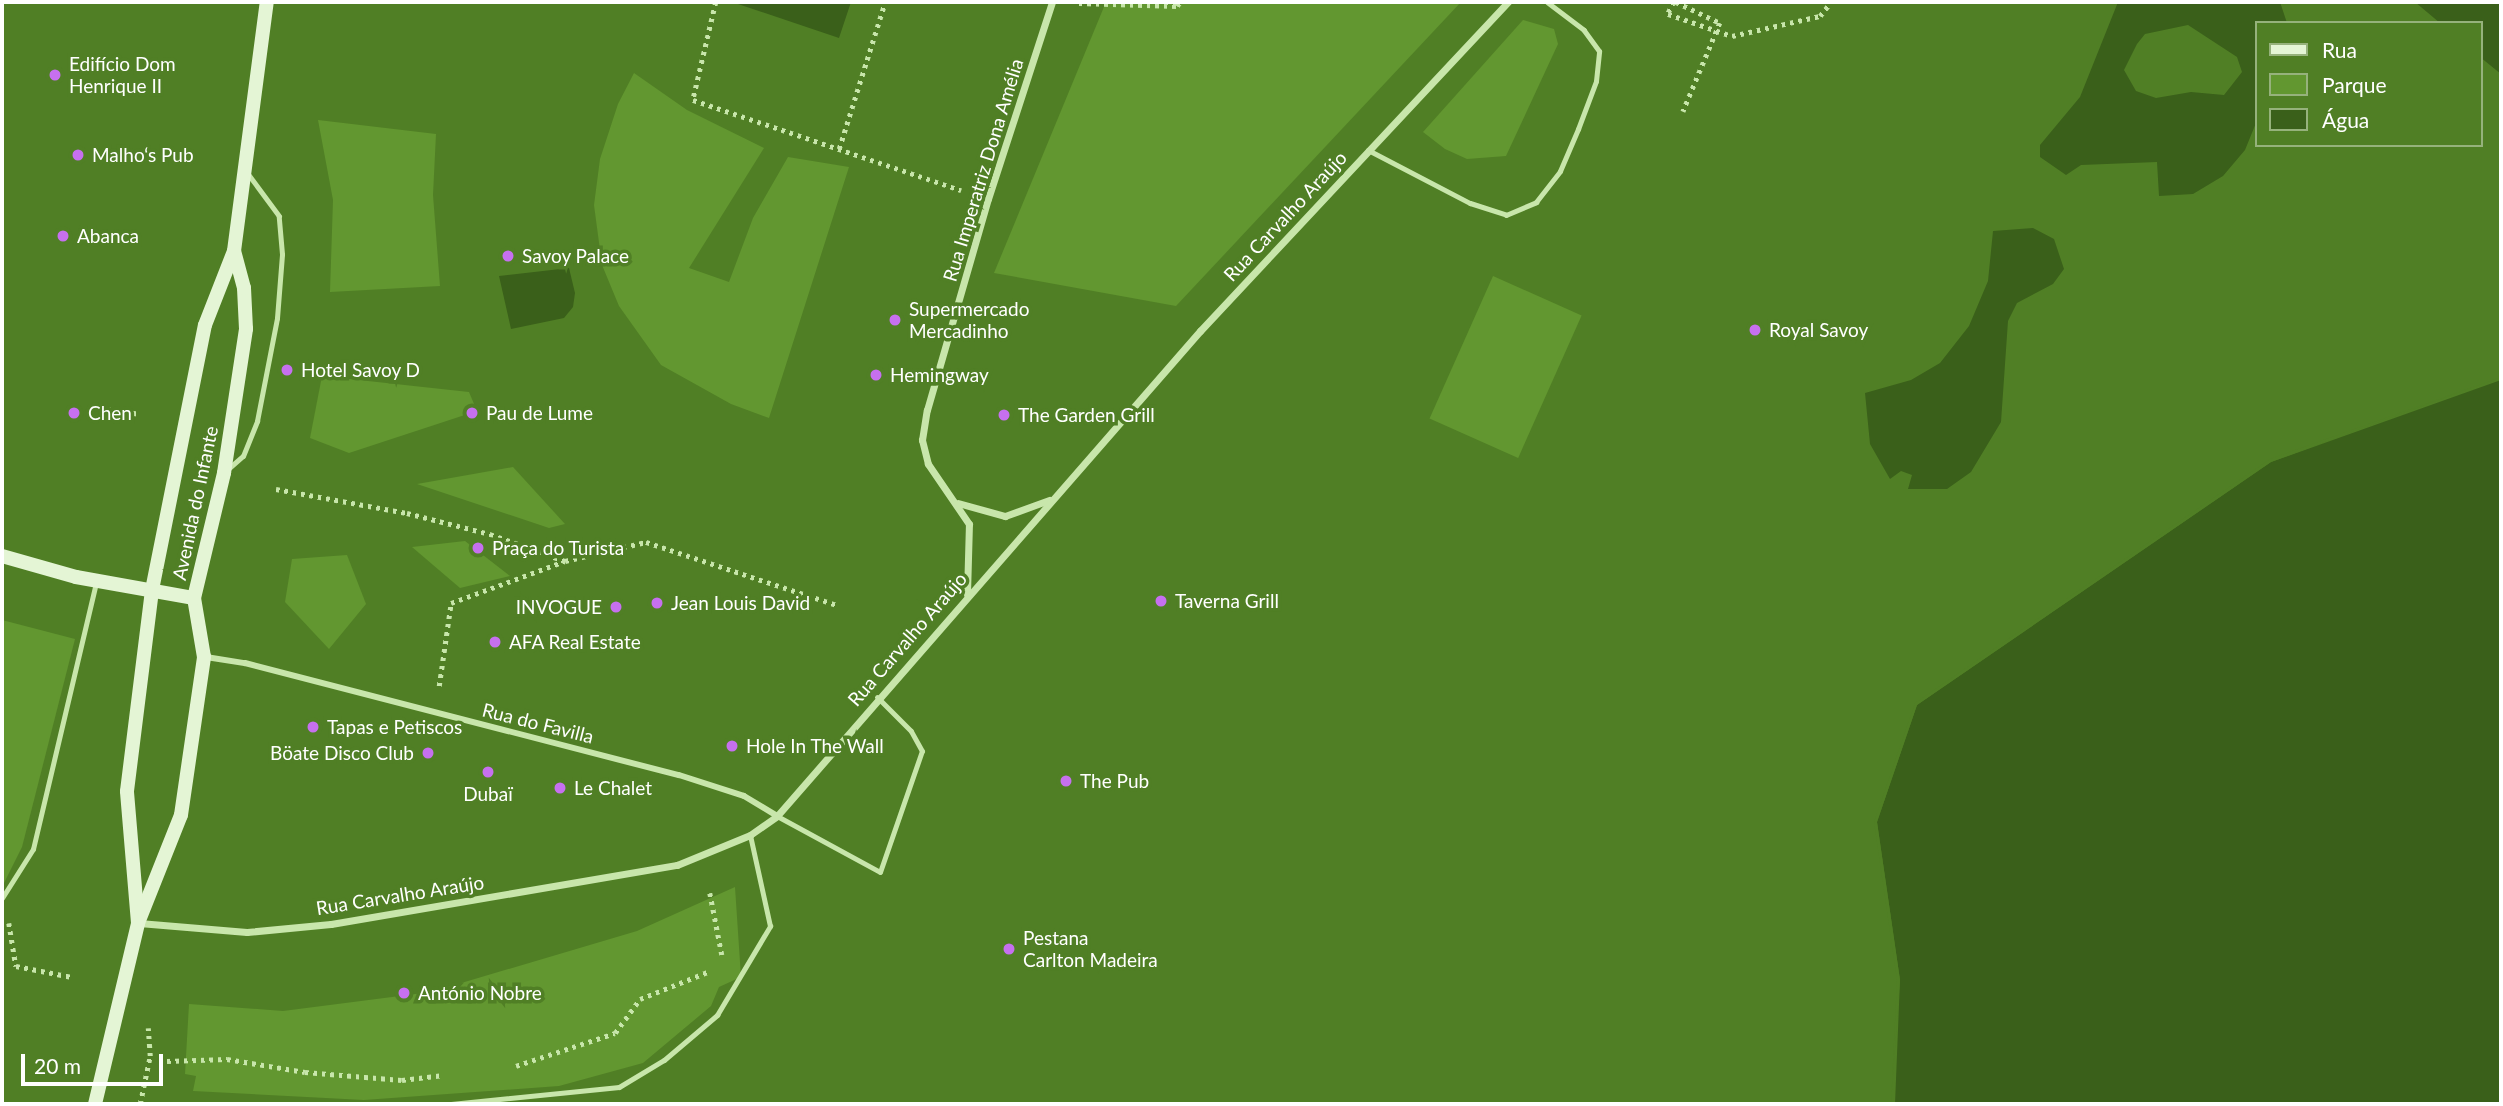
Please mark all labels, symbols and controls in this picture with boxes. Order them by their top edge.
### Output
legend [2254,21,2482,147]
text: Rua [2322,37,2357,62]
place label: Edifício Dom Henrique II [69,53,176,97]
street label: Rua Imperatriz Dona Amélia [938,55,1028,285]
marker: Edifício Dom Henrique II [47,67,63,83]
text: Parque [2322,72,2387,97]
text: Água [2322,107,2369,132]
place label: Malho‘s Pub [92,144,194,166]
street label: Rua Carvalho Araújo [1219,146,1351,286]
marker: Malho‘s Pub [70,147,86,163]
place label: Abanca [77,225,139,247]
marker: Abanca [55,228,71,244]
place label: Savoy Palace [522,245,629,267]
marker: Savoy Palace [500,248,516,264]
place label: Supermercado Mercadinho [909,298,1029,342]
marker: Supermercado Mercadinho [887,312,903,328]
place label: Royal Savoy [1769,319,1868,341]
marker: Royal Savoy [1747,322,1763,338]
place label: Hotel Savoy D [301,359,420,381]
marker: Hotel Savoy D [279,362,295,378]
place label: Hemingway [890,364,989,386]
marker: Hemingway [868,367,884,383]
place label: Chen [88,402,132,424]
place label: Pau de Lume [486,402,593,424]
place label: The Garden Grill [1018,404,1155,426]
marker: Chen [66,405,82,421]
marker: Pau de Lume [464,405,480,421]
marker: The Garden Grill [996,407,1012,423]
street label: Avenida do Infante [168,424,222,582]
place label: Praça do Turista [492,537,625,559]
marker: Praça do Turista [470,540,486,556]
street label: Rua Carvalho Araújo [843,567,971,711]
place label: Taverna Grill [1175,590,1279,612]
place label: Jean Louis David [671,592,810,614]
marker: Taverna Grill [1153,593,1169,609]
marker: Jean Louis David [649,595,665,611]
place label: INVOGUE [516,596,602,618]
marker: INVOGUE [608,599,624,615]
place label: AFA Real Estate [509,631,641,653]
marker: AFA Real Estate [487,634,503,650]
street label: Rua do Favilla [480,698,596,748]
place label: Tapas e Petiscos [327,716,462,738]
marker: Tapas e Petiscos [305,719,321,735]
place label: Hole In The Wall [746,735,885,757]
marker: Hole In The Wall [724,738,740,754]
place label: Böate Disco Club [270,742,414,764]
marker: Böate Disco Club [420,745,436,761]
marker: Dubaï [480,764,496,780]
place label: The Pub [1080,770,1149,792]
marker: The Pub [1058,773,1074,789]
place label: Le Chalet [574,777,652,799]
marker: Le Chalet [552,780,568,796]
place label: Dubaï [463,783,513,805]
street label: Rua Carvalho Araújo [314,870,486,920]
place label: Pestana Carlton Madeira [1023,927,1158,971]
marker: Pestana Carlton Madeira [1001,941,1017,957]
place label: António Nobre [418,982,542,1004]
marker: António Nobre [396,985,412,1001]
scale bar [24,1040,166,1084]
text: 20 m [34,1053,81,1078]

